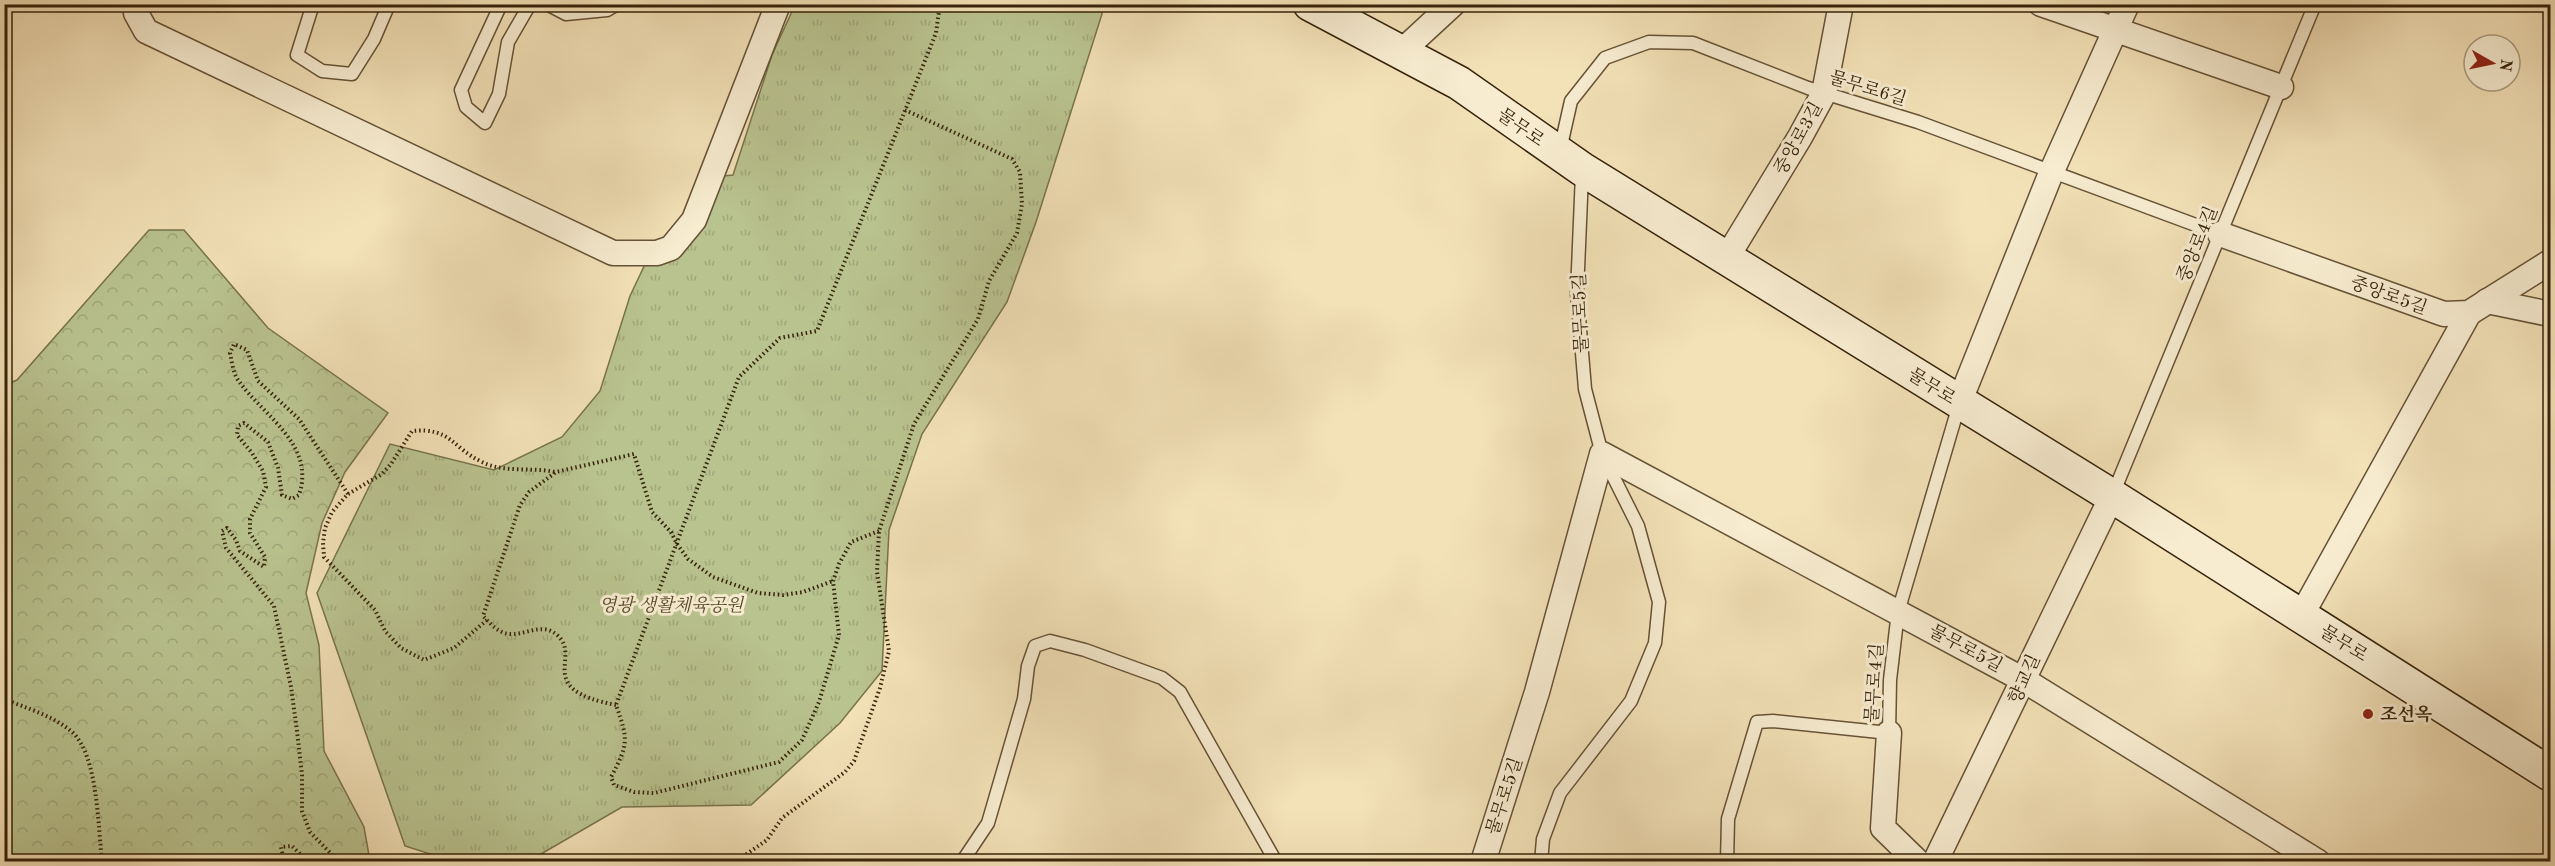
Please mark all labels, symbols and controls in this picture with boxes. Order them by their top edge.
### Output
north arrow [2462,33,2522,93]
text: N [2496,58,2514,73]
street label: 물무로6길 [1827,68,1909,109]
street label: 중앙로3길 [1771,99,1826,178]
street label: 물무로 [1494,105,1548,150]
street label: 중앙로4길 [2174,204,2221,285]
street label: 물무로5길 [1570,273,1591,353]
street label: 중앙로5길 [2348,273,2430,318]
street label: 물무로 [1905,365,1959,408]
park label: 영광 생활체육공원 [599,595,745,615]
street label: 물무로5길 [1926,621,2006,676]
street label: 물무로 [2317,622,2371,665]
street label: 물무로4길 [1862,642,1887,724]
street label: 향교길 [2005,652,2044,707]
place label: 조선옥 [2380,704,2433,724]
marker: 조선옥 [2361,707,2375,721]
street label: 물무로5길 [1483,755,1526,837]

